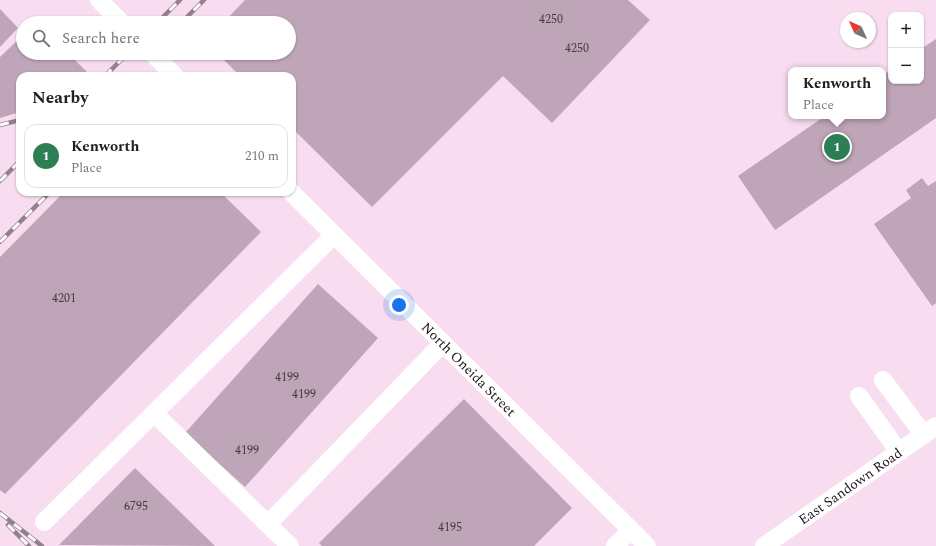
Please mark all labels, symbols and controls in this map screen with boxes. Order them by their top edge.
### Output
house number: 4250 [539,10,563,29]
north arrow [840,12,876,48]
map controls [888,12,924,84]
button: + [888,12,924,48]
search box [16,16,296,60]
icon: search [30,27,52,49]
text: Search here [62,27,140,50]
house number: 4250 [565,39,589,58]
button: − [888,48,924,84]
popup [788,67,886,119]
text: Kenworth [803,72,871,95]
text: Nearby [32,85,88,111]
text: Place [803,95,834,115]
pin: 1 [824,132,850,162]
text: Kenworth [71,135,140,158]
text: 1 [42,146,50,166]
text: 210 m [245,146,279,166]
text: Place [71,158,102,178]
house number: 4201 [52,289,76,308]
your location [389,295,409,315]
street label: North Oneida Street [417,317,521,421]
house number: 4199 [275,368,299,387]
house number: 4199 [292,385,316,404]
house number: 4199 [235,441,259,460]
street label: East Sandown Road [794,442,906,530]
house number: 6795 [124,497,148,516]
house number: 4195 [438,518,462,537]

